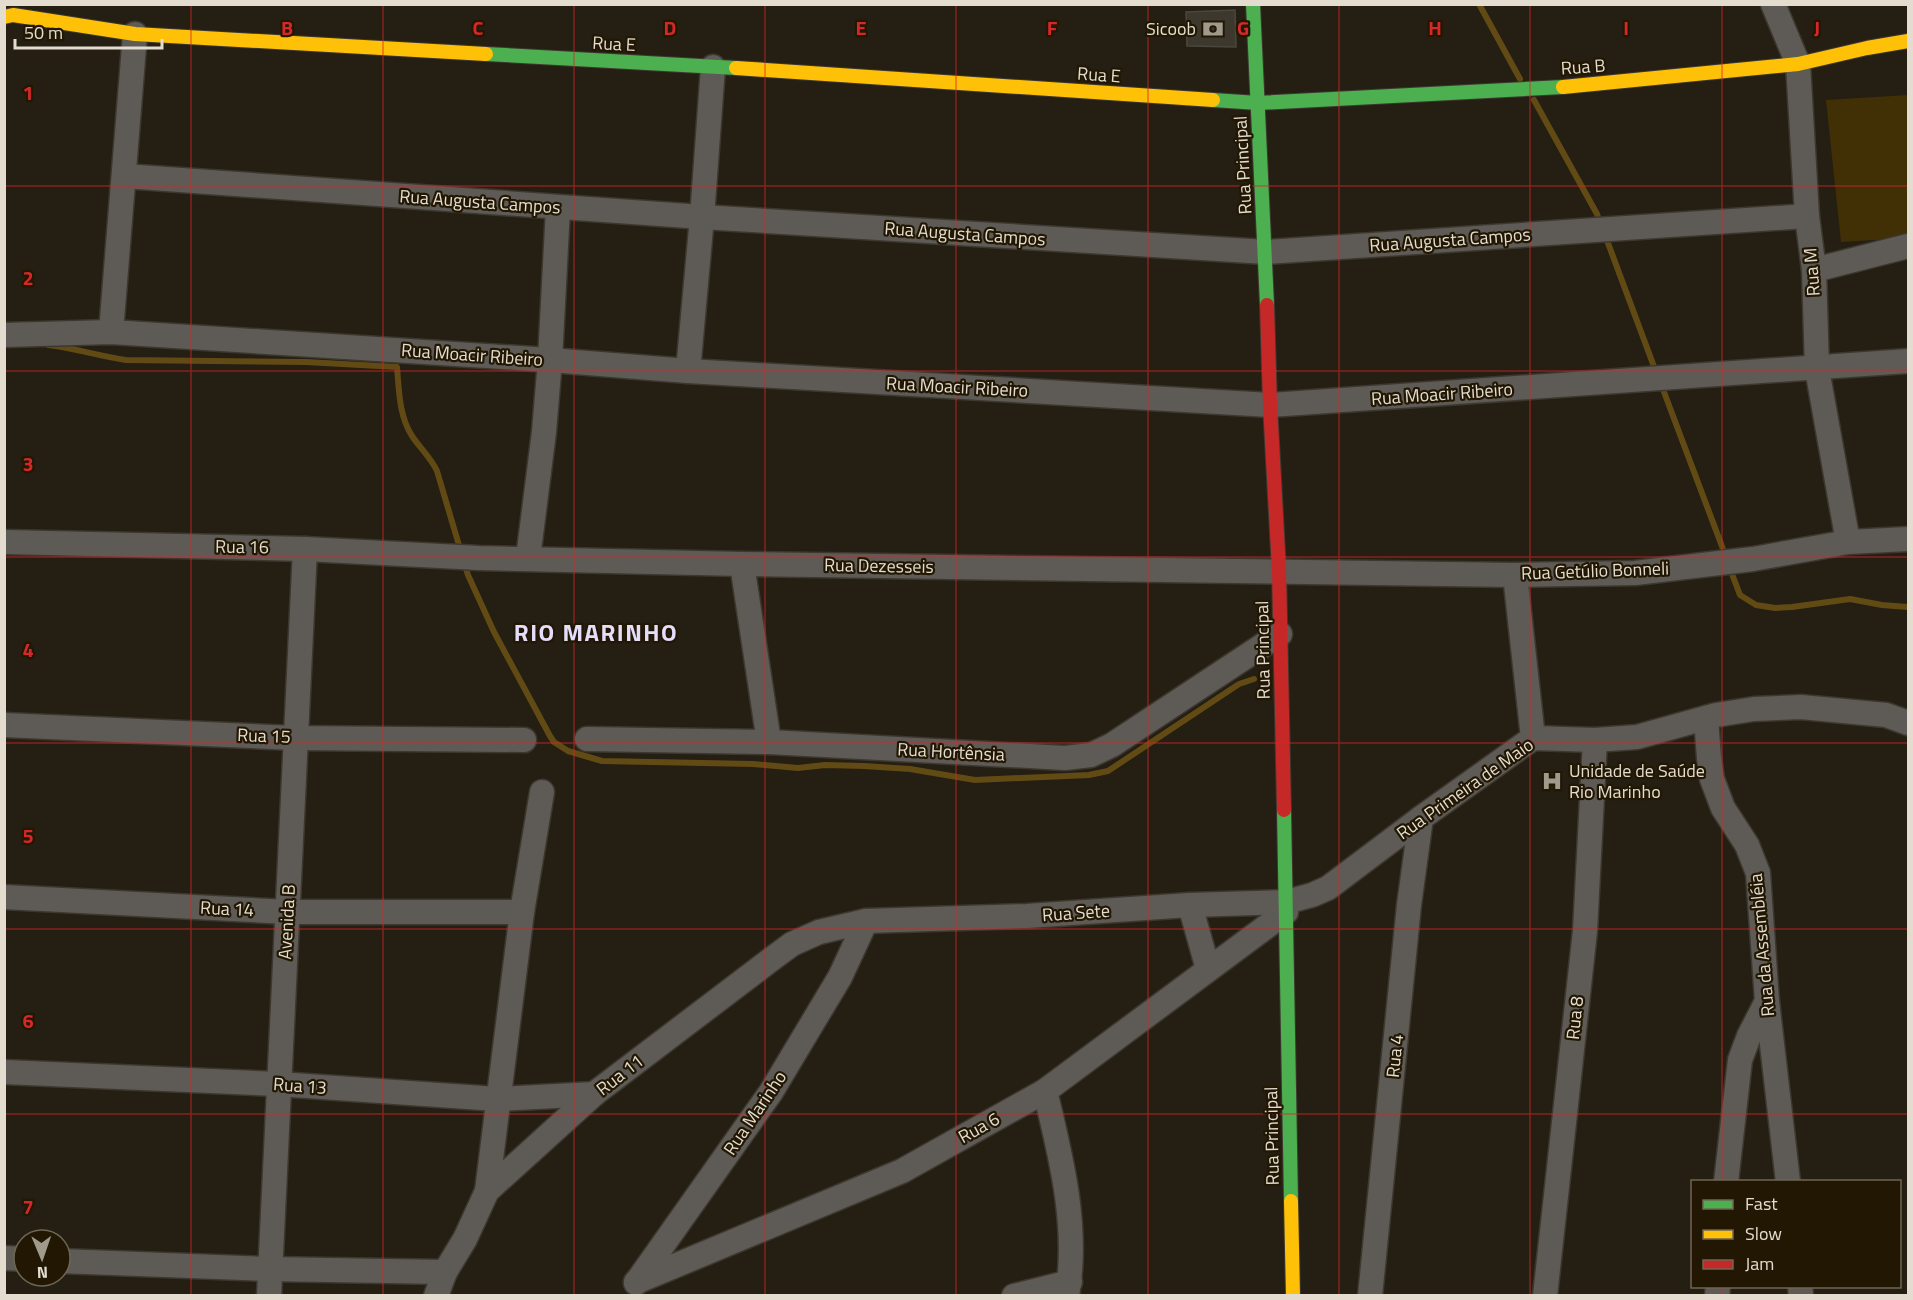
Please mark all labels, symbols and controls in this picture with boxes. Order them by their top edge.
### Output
scale bar [15,12,162,50]
text: B [281,12,293,43]
text: C [473,12,484,43]
text: D [664,12,676,43]
text: E [855,12,867,43]
text: F [1047,12,1058,43]
text: G [1237,12,1249,43]
text: H [1428,12,1442,43]
text: I [1623,12,1629,43]
text: J [1814,12,1820,43]
place label: Sicoob [1146,15,1196,42]
bank icon: Sicoob [1201,17,1225,41]
text: 50 m [24,19,63,46]
street label: Rua E [592,29,637,58]
street label: Rua B [1560,51,1606,82]
street label: Rua E [1076,60,1122,89]
text: 1 [22,77,34,108]
street label: Rua Principal [1226,115,1259,215]
street label: Rua Augusta Campos [399,182,562,221]
street label: Rua Augusta Campos [884,214,1047,253]
street label: Rua Augusta Campos [1368,220,1531,259]
street label: Rua M [1796,247,1827,297]
text: 2 [22,262,34,293]
street label: Rua Moacir Ribeiro [400,336,544,373]
street label: Rua Moacir Ribeiro [885,369,1029,404]
street label: Rua Moacir Ribeiro [1370,375,1514,412]
text: 3 [22,448,34,479]
street label: Rua 16 [215,533,269,560]
street label: Rua Dezesseis [824,551,934,580]
street label: Rua Getúlio Bonneli [1520,554,1670,587]
street label: Rua Principal [1248,601,1277,700]
district label: RIO MARINHO [514,614,678,650]
text: 4 [22,634,34,665]
street label: Rua 15 [237,721,291,750]
street label: Rua Primeira de Maio [1391,731,1539,846]
street label: Rua Hortênsia [897,735,1006,768]
place label: Unidade de Saúde Rio Marinho [1569,757,1705,805]
hospital icon: Unidade de Saúde Rio Marinho [1540,769,1564,793]
text: 5 [22,820,34,851]
street label: Rua da Assembléia [1742,872,1781,1018]
street label: Avenida B [271,884,302,960]
street label: Rua 14 [199,894,255,923]
street label: Rua Sete [1041,897,1111,928]
street label: Rua 8 [1559,995,1590,1041]
text: 6 [22,1005,34,1036]
street label: Rua 4 [1379,1033,1410,1079]
street label: Rua 11 [590,1047,649,1102]
street label: Rua Marinho [716,1065,793,1160]
street label: Rua 13 [272,1070,328,1101]
street label: Rua Principal [1257,1087,1286,1186]
street label: Rua 6 [953,1105,1004,1150]
legend [1691,1180,1901,1288]
text: Fast [1745,1190,1778,1217]
text: 7 [22,1191,34,1222]
text: Slow [1745,1220,1782,1247]
north arrow [12,1228,72,1288]
text: Jam [1745,1250,1774,1277]
text: N [37,1261,48,1285]

